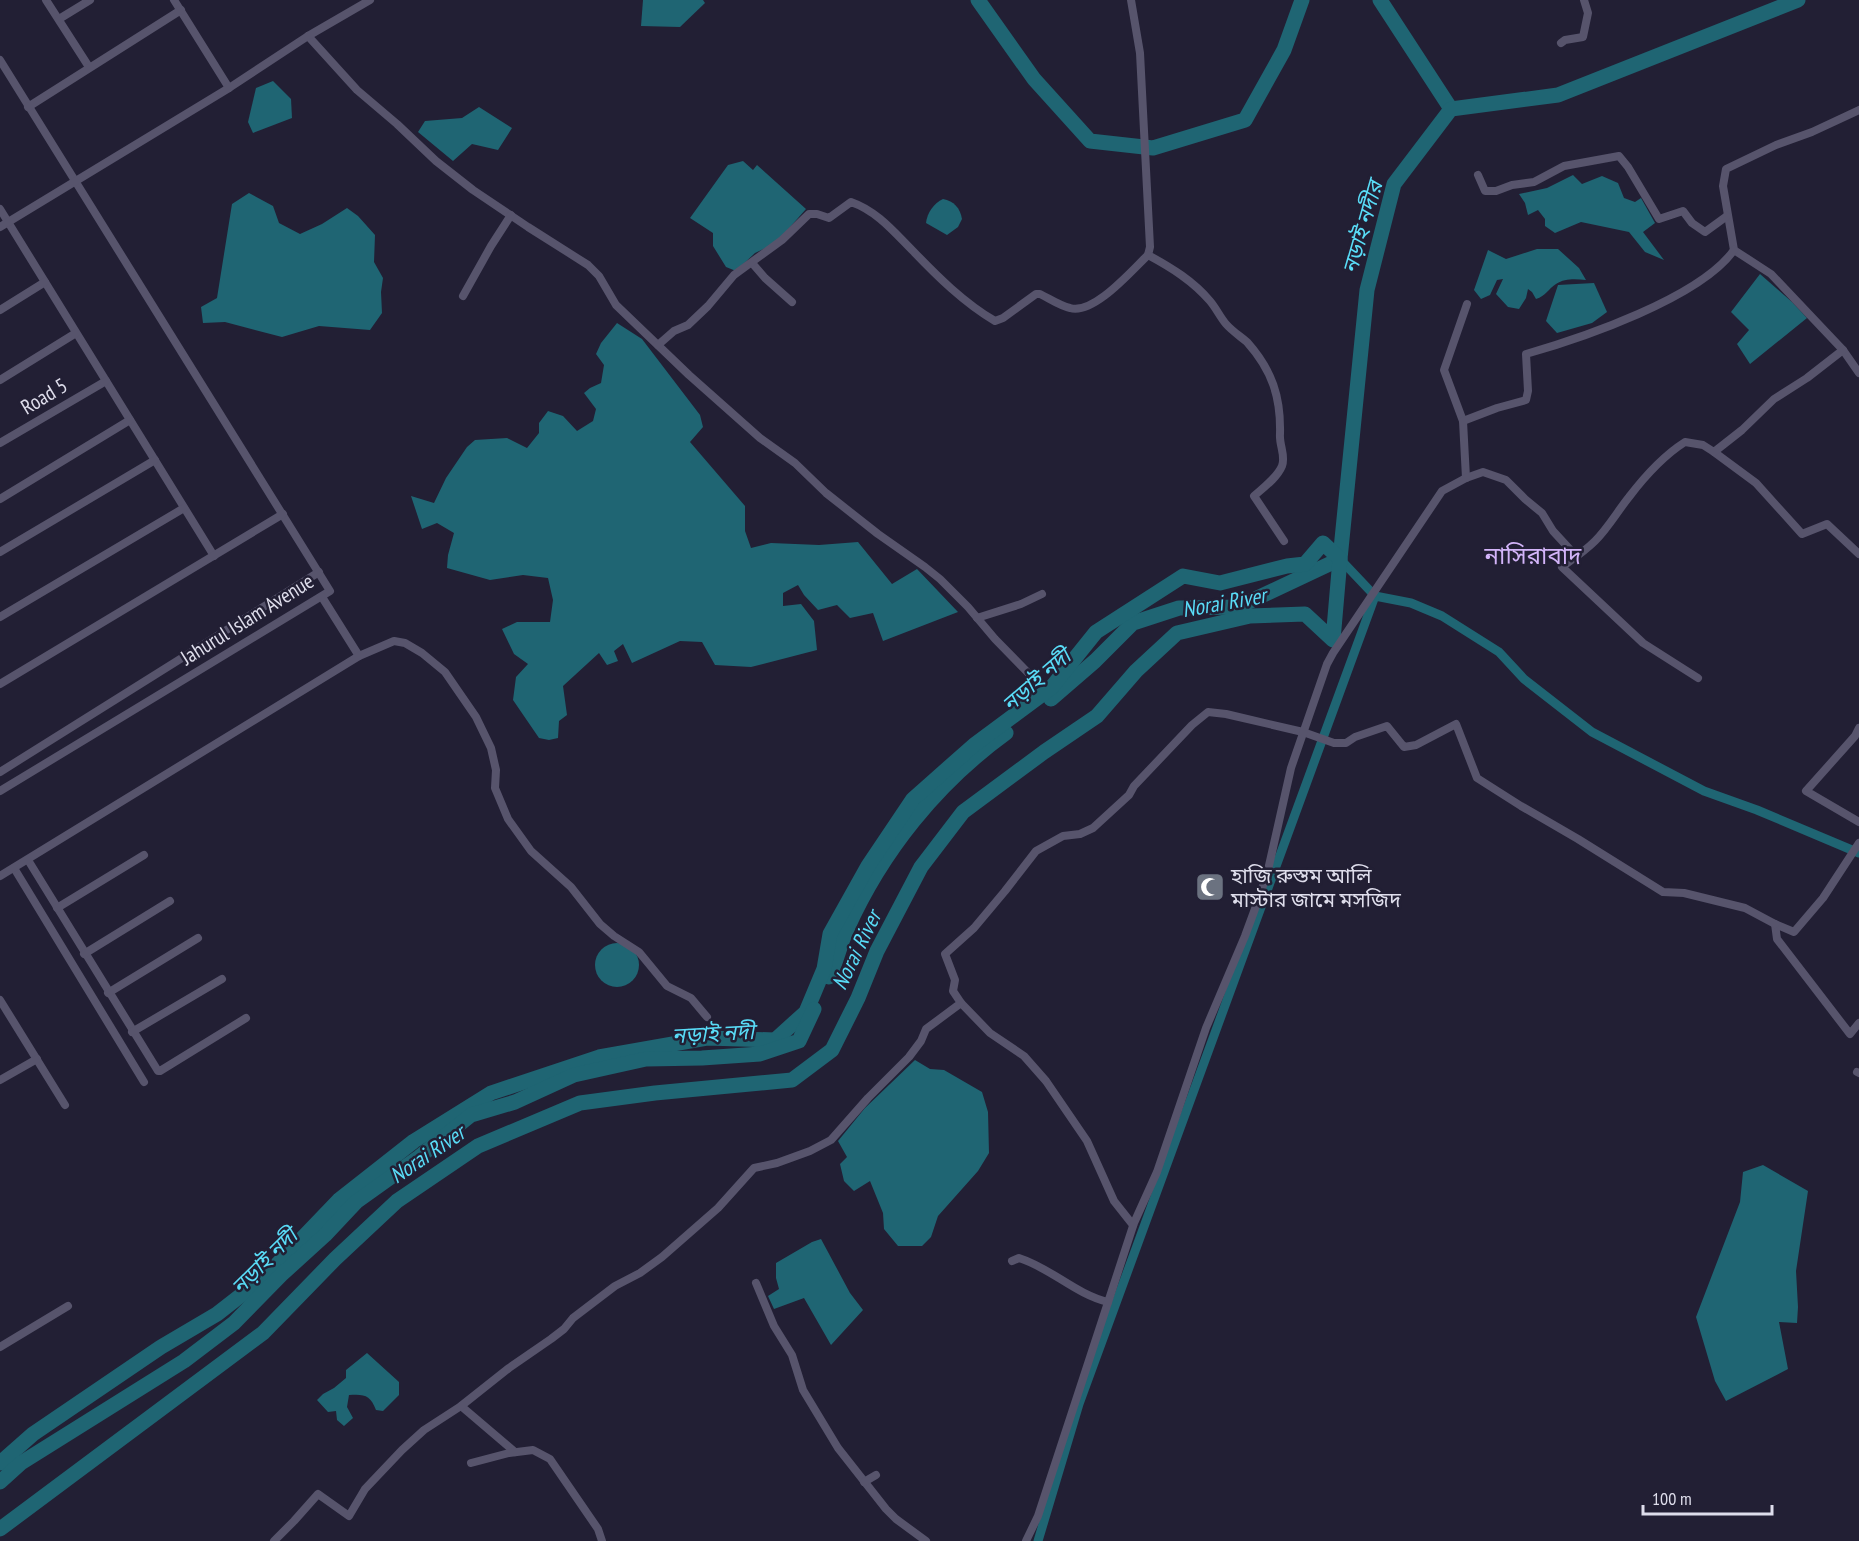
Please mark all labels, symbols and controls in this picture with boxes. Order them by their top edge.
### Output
water label: নড়াই নদীর [1335,173,1390,277]
street label: Road 5 [16,372,72,420]
district label: নাসিরাবাদ [1484,540,1582,571]
street label: Jahurul Islam Avenue [175,567,319,671]
water label: Norai River [1180,580,1271,623]
water label: নড়াই নদী [996,640,1079,718]
place label: হাজি রুস্তম আলি মাস্টার জামে মসজিদ [1230,862,1401,913]
mosque icon: হাজি রুস্তম আলি মাস্টার জামে মসজিদ [1194,871,1226,903]
water label: Norai River [825,903,888,994]
water label: নড়াই নদী [671,1017,759,1049]
water label: Norai River [384,1117,472,1189]
water label: নড়াই নদী [225,1219,306,1300]
scale bar [1643,1478,1772,1516]
text: 100 m [1652,1487,1692,1510]

